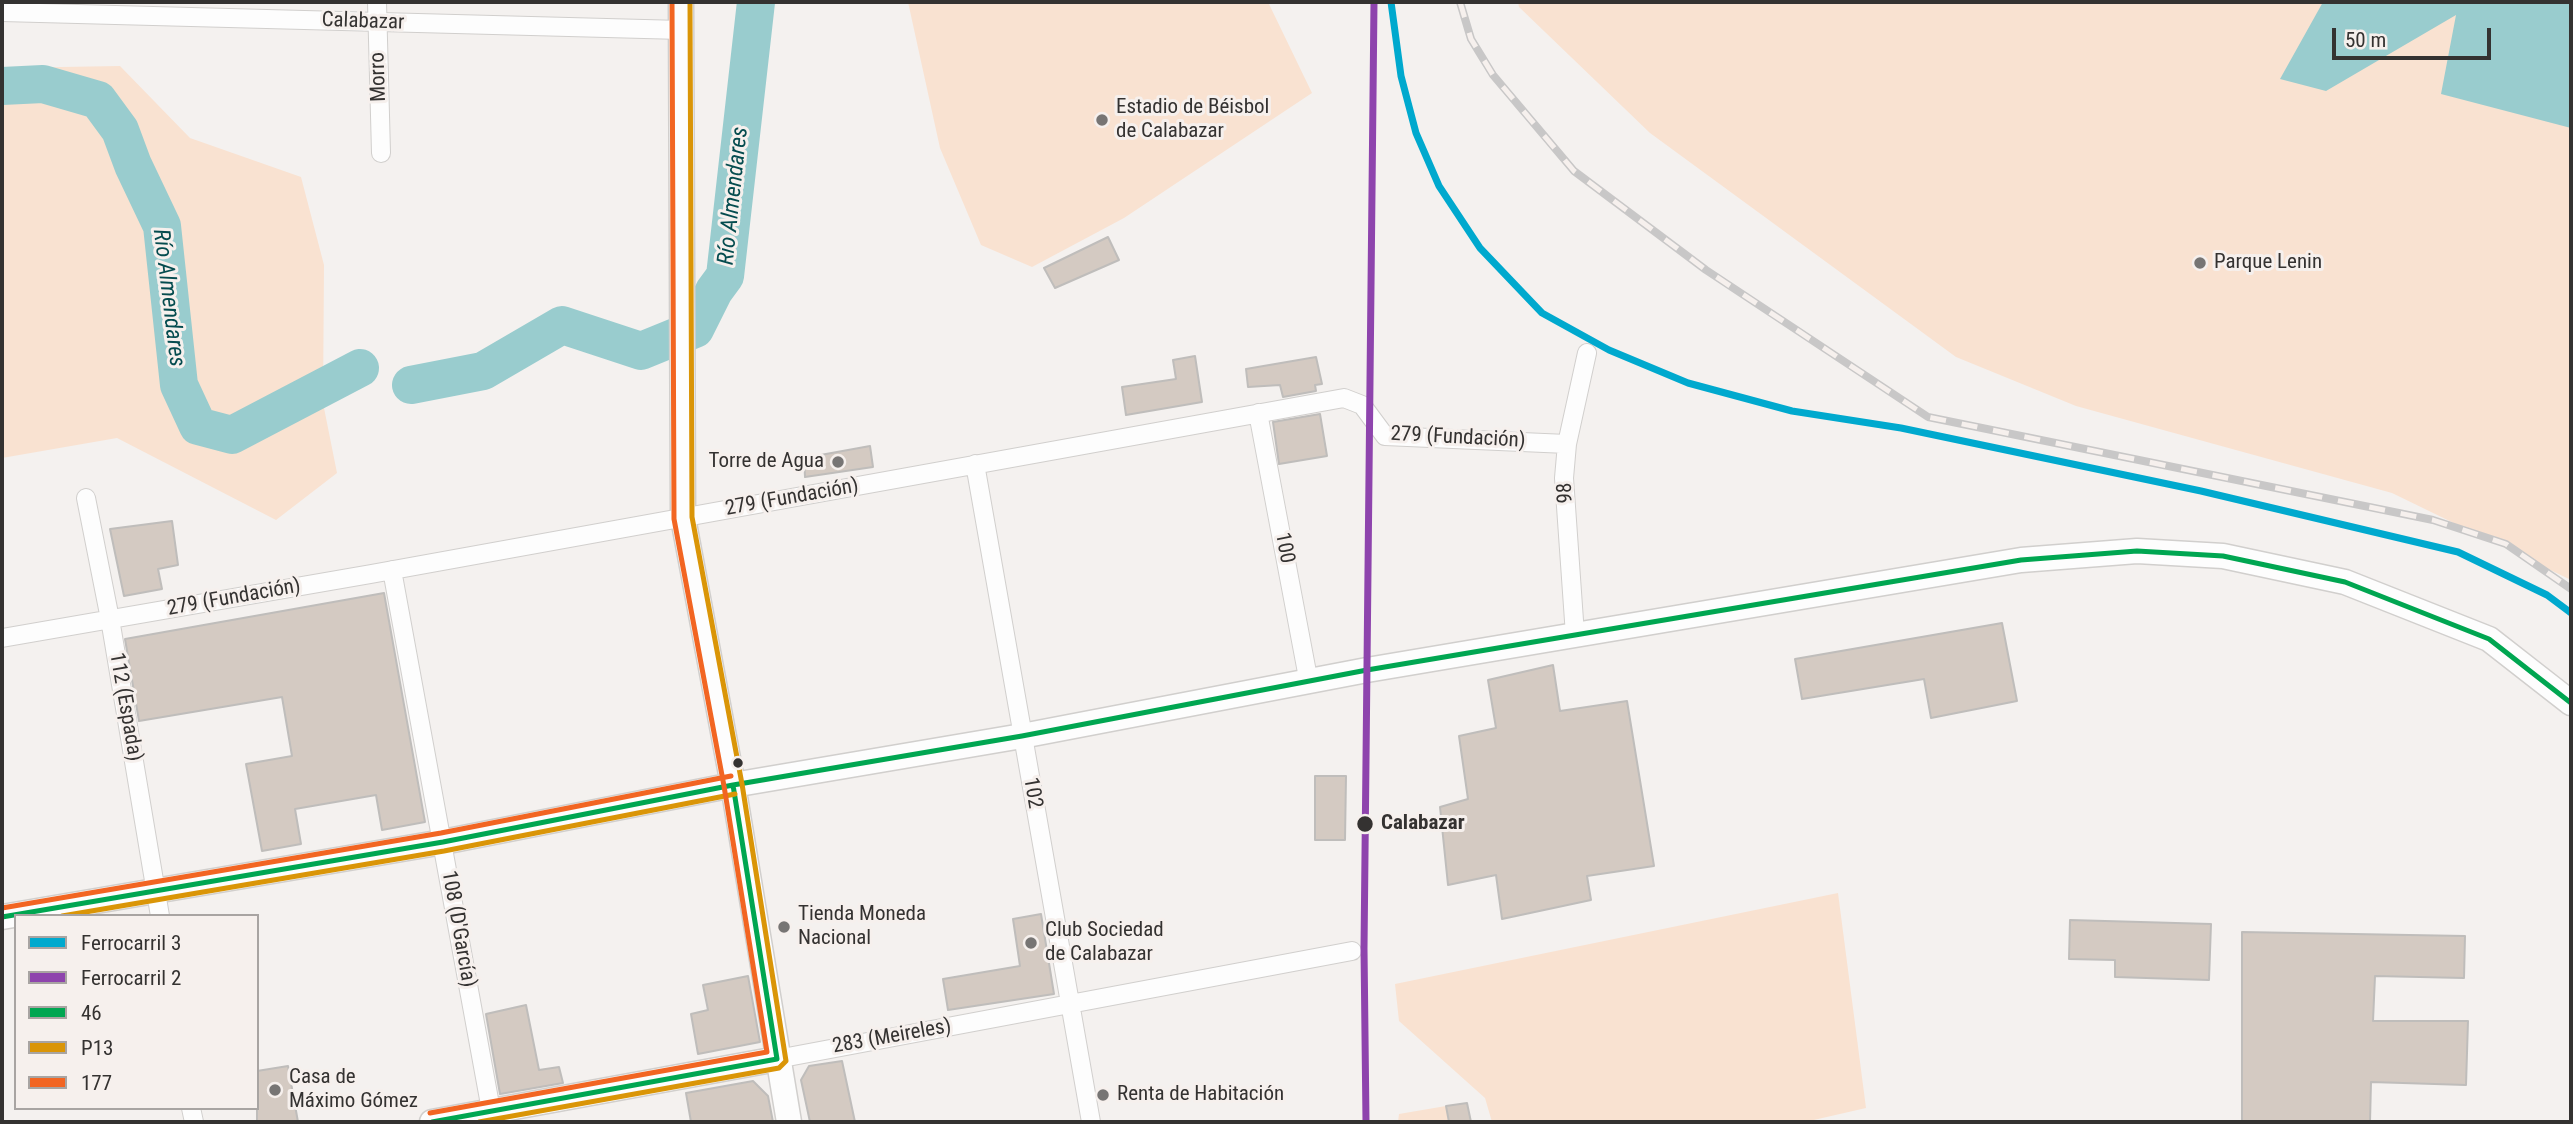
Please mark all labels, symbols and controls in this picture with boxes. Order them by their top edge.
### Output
street label: Calabazar [321,8,405,36]
scale bar [2335,14,2494,58]
text: 50 m [2345,28,2386,52]
street label: Morro [366,52,392,102]
place label: Estadio de Béisbol de Calabazar [1116,95,1269,145]
marker: Estadio de Béisbol de Calabazar [1094,112,1110,128]
water label: Río Almendares [713,126,755,266]
water label: Río Almendares [146,228,190,368]
place label: Parque Lenin [2214,250,2322,276]
marker: Parque Lenin [2192,255,2208,271]
street label: 279 (Fundación) [1390,422,1526,454]
place label: Torre de Agua [709,449,824,475]
marker: Torre de Agua [830,454,846,470]
street label: 279 (Fundación) [723,474,861,522]
street label: 98 [1553,482,1579,504]
street label: 100 [1269,530,1299,566]
street label: 279 (Fundación) [165,574,303,622]
street label: 112 (Espada) [103,651,147,763]
unlabelled marker [731,756,745,770]
street label: 102 [1017,775,1047,811]
place label: Calabazar [1381,811,1465,837]
marker: Calabazar [1355,814,1375,834]
street label: 108 (D'García) [435,869,481,989]
place label: Tienda Moneda Nacional [798,902,926,952]
legend [14,914,259,1110]
place label: Club Sociedad de Calabazar [1045,918,1164,968]
marker: Tienda Moneda Nacional [776,919,792,935]
text: Ferrocarril 3 [81,931,181,955]
marker: Club Sociedad de Calabazar [1023,935,1039,951]
text: Ferrocarril 2 [81,966,181,990]
text: 46 [81,1001,102,1025]
street label: 283 (Meireles) [831,1014,953,1060]
text: P13 [81,1036,113,1060]
place label: Casa de Máximo Gómez [289,1065,418,1115]
text: 177 [81,1071,112,1095]
marker: Casa de Máximo Gómez [267,1082,283,1098]
place label: Renta de Habitación [1117,1082,1284,1108]
marker: Renta de Habitación [1095,1087,1111,1103]

